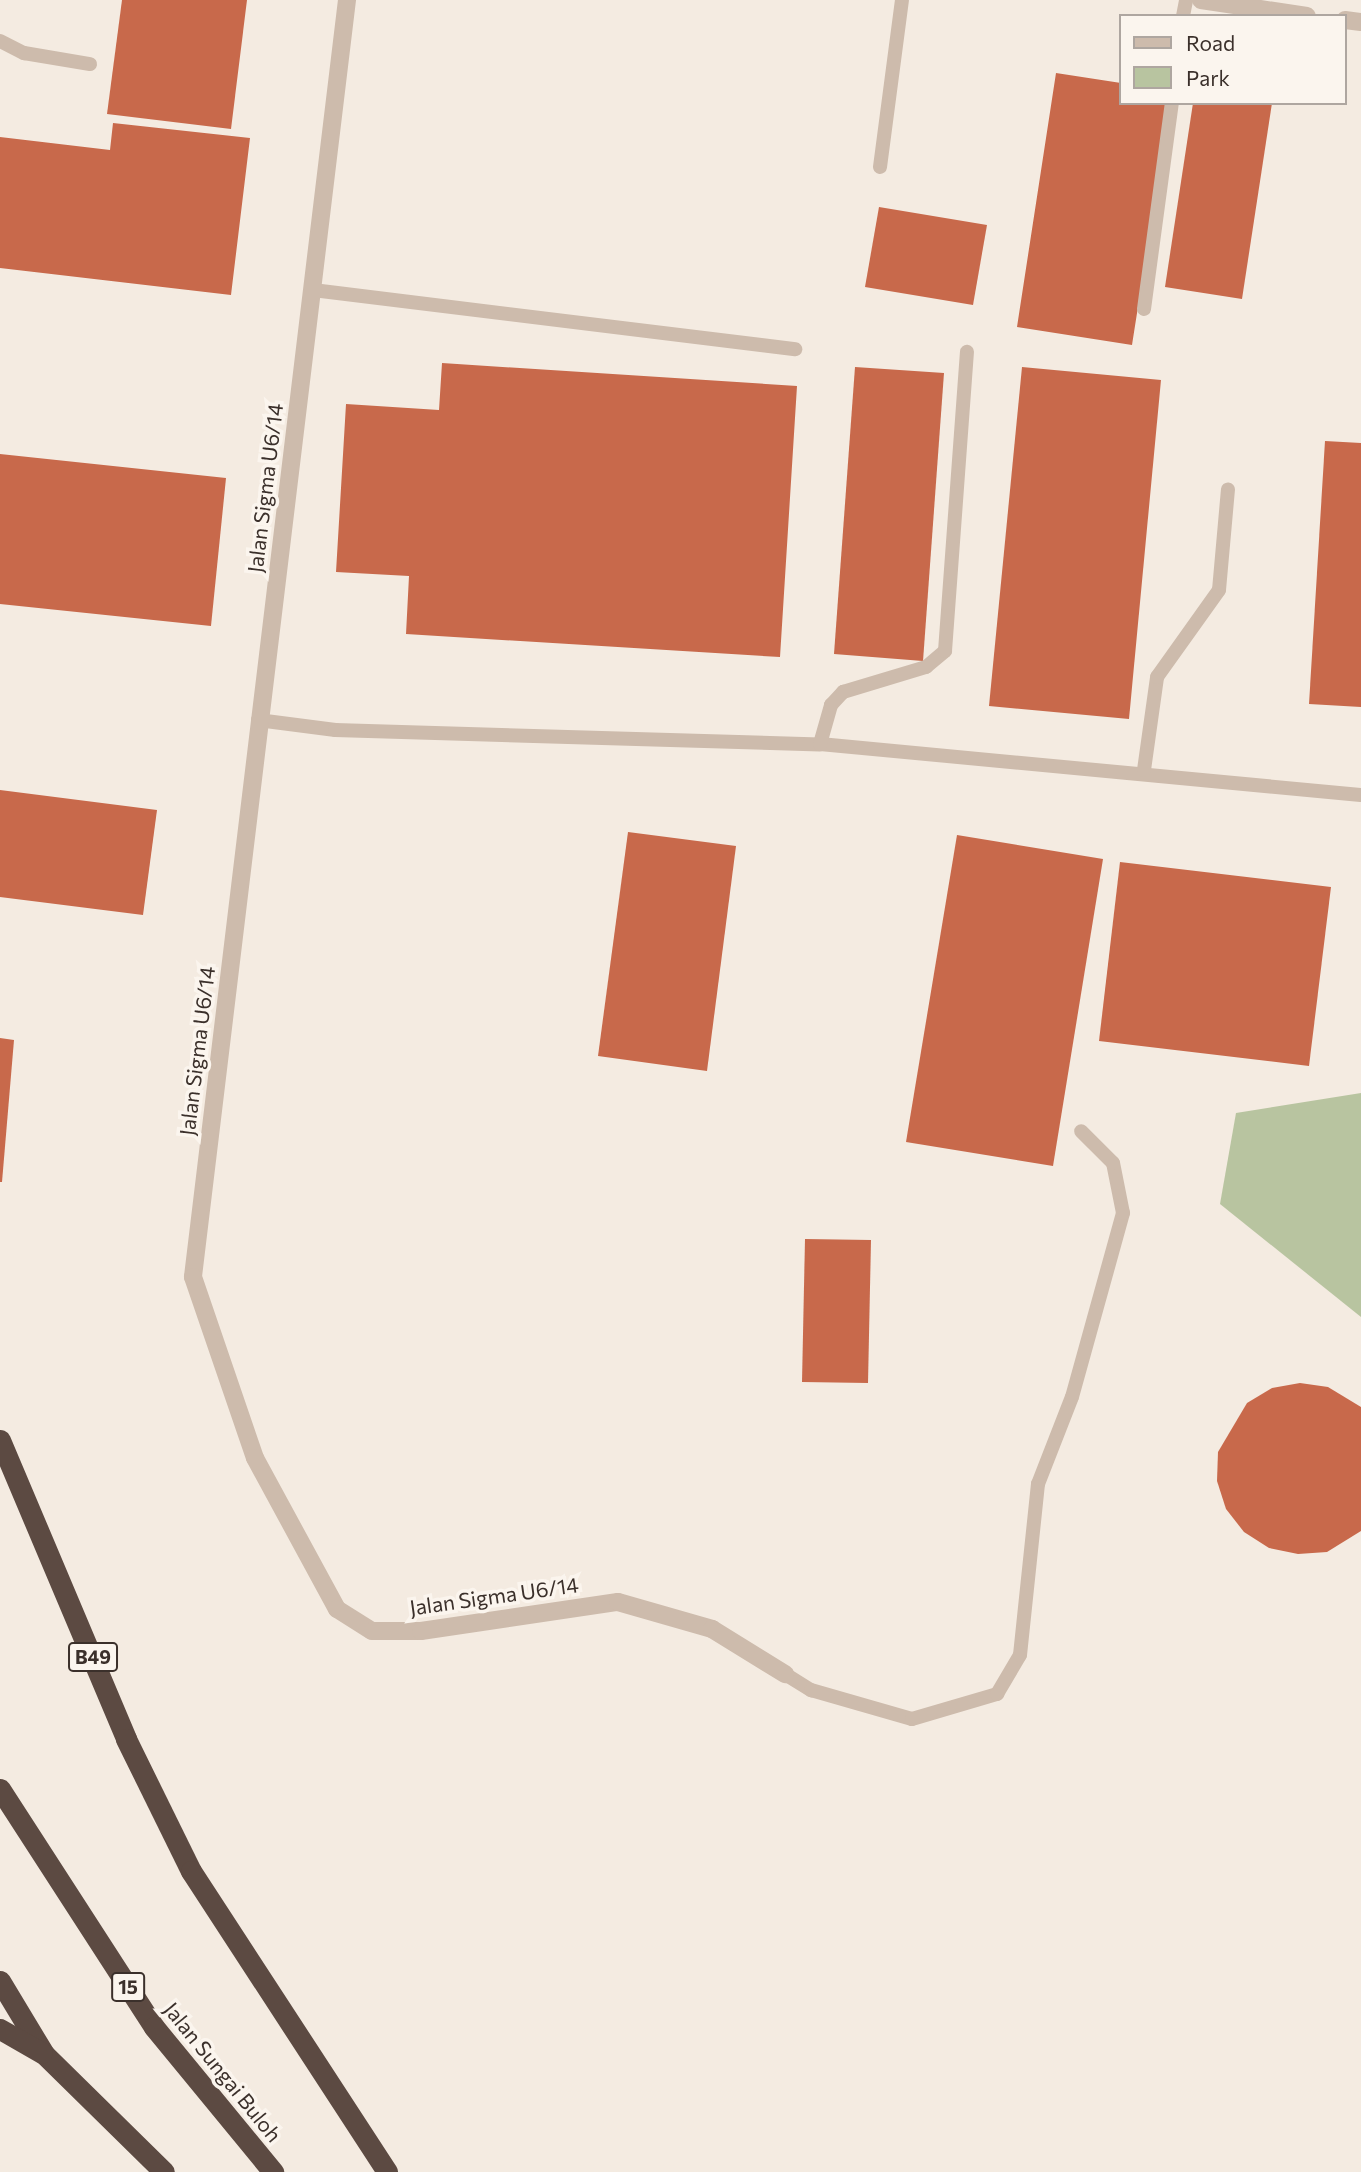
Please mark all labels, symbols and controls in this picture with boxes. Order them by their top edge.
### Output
legend [1120,14,1347,105]
text: Road [1186,30,1235,55]
text: Park [1186,65,1230,90]
street label: Jalan Sigma U6/14 [242,402,288,574]
street label: Jalan Sigma U6/14 [174,965,220,1137]
street label: Jalan Sigma U6/14 [408,1572,580,1620]
road number: B49 [67,1642,119,1672]
road number: 15 [110,1971,146,2002]
street label: Jalan Sungai Buloh [159,1997,287,2147]

